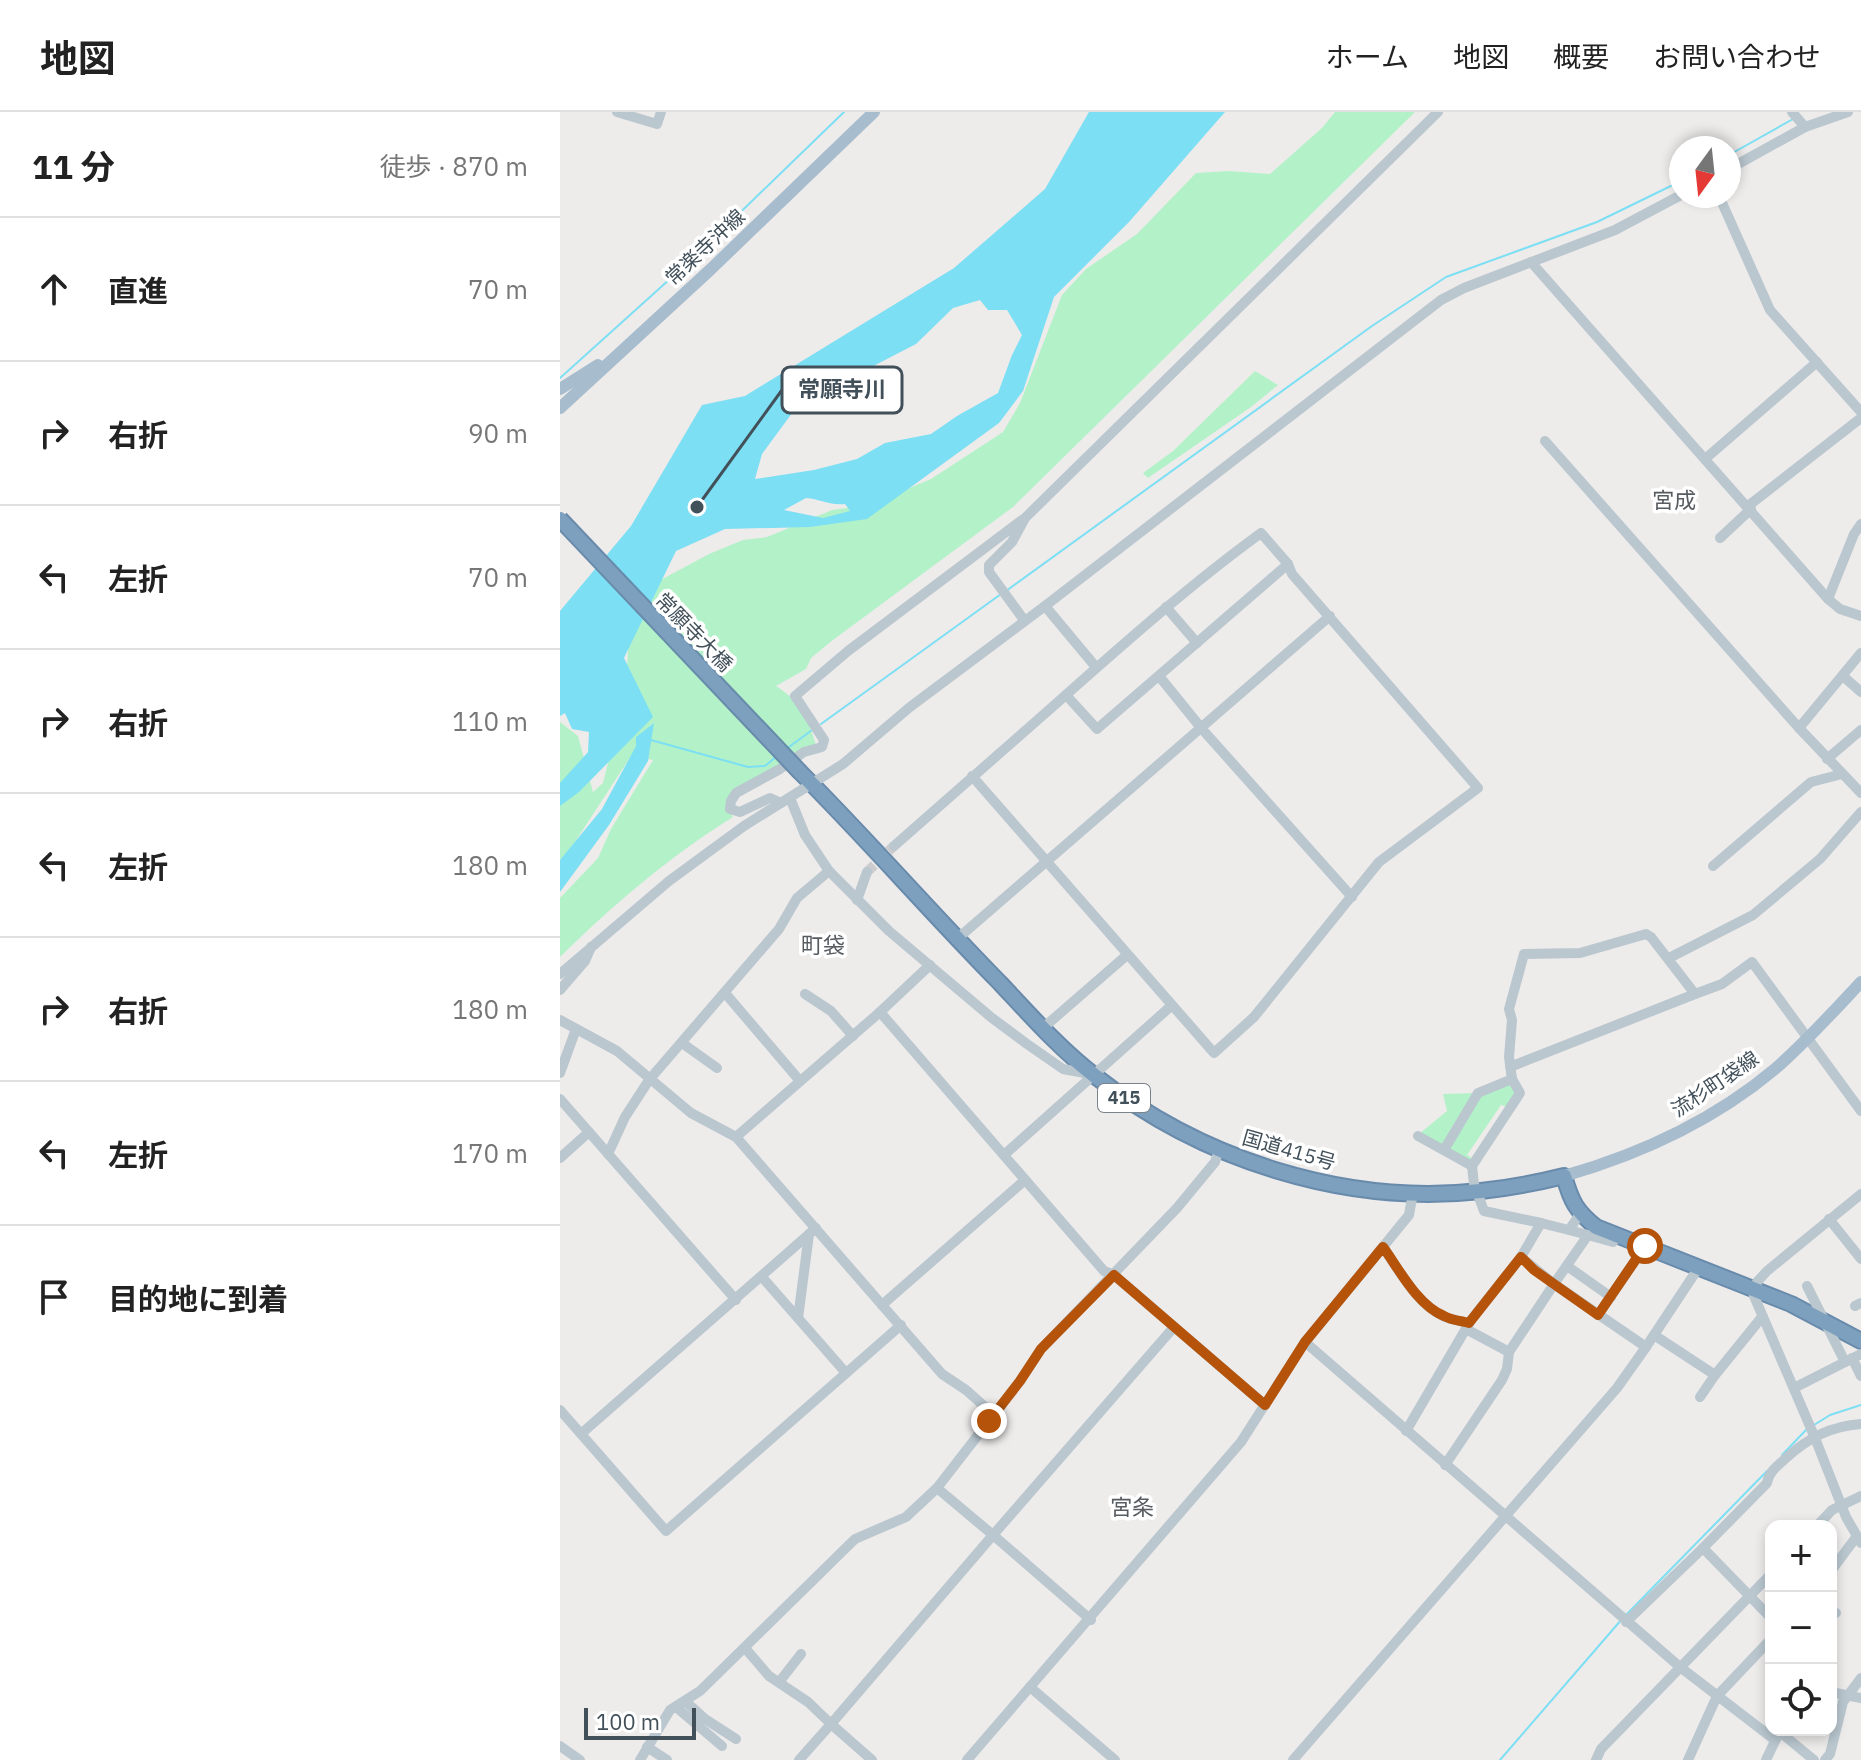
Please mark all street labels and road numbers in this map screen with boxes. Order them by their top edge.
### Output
street label: 常楽寺沖線 [659,203,750,291]
street label: 常願寺大橋 [650,586,739,677]
street label: 流杉町袋線 [1666,1044,1764,1123]
road number: 415 [1098,1084,1150,1112]
street label: 国道415号 [1239,1123,1339,1176]

